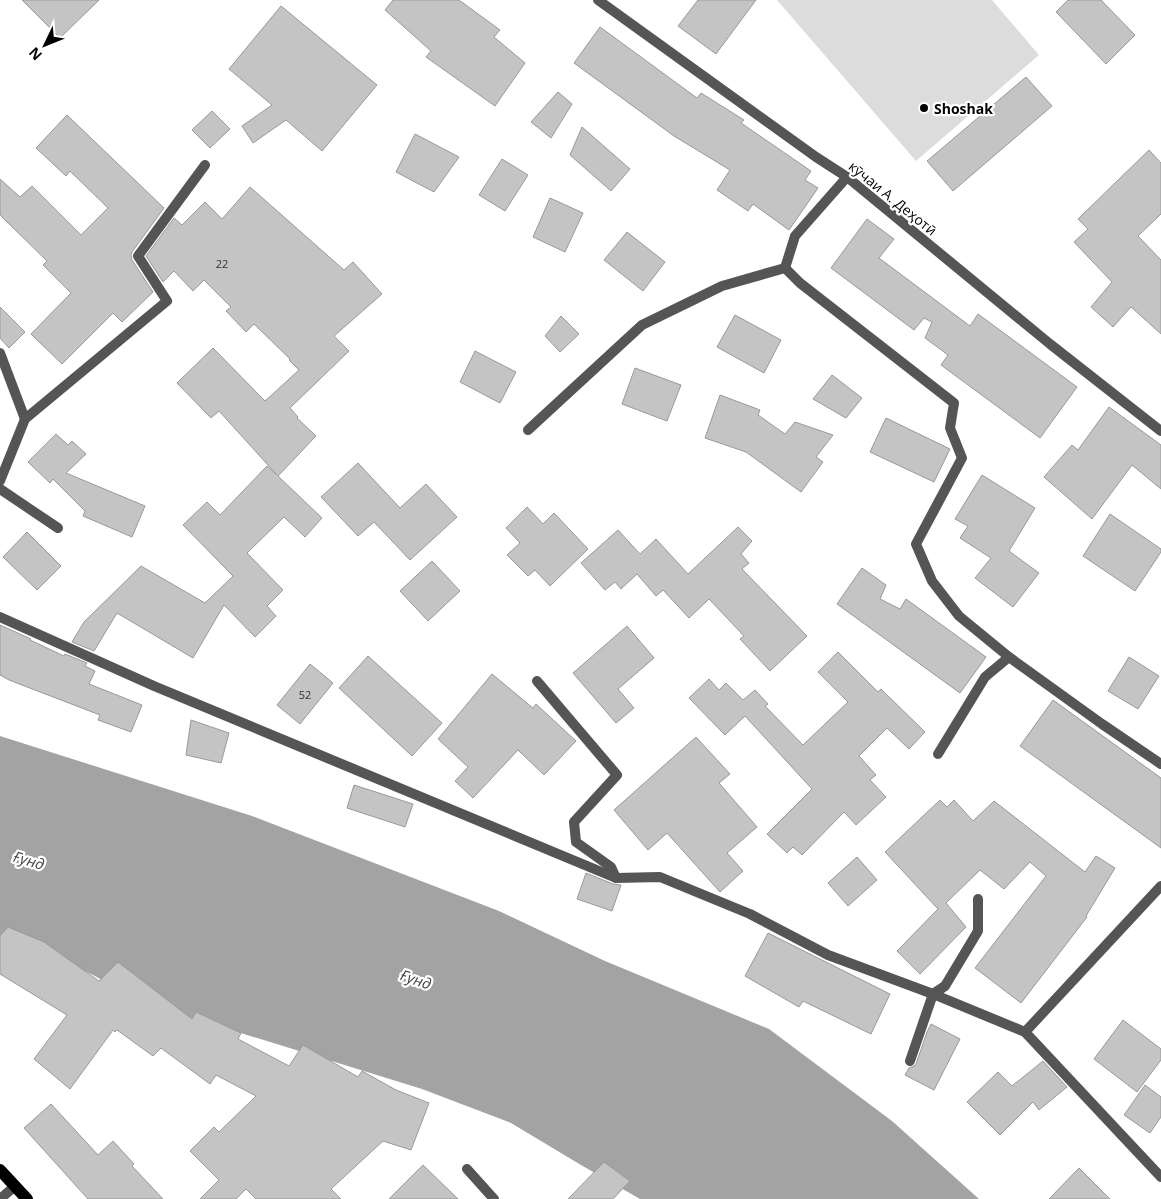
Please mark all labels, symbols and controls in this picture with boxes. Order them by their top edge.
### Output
north arrow [20,20,70,70]
text: N [24,44,46,65]
place label: Shoshak [934,99,993,118]
marker: Shoshak [918,102,930,114]
street label: кӯчаи А. Деҳотӣ [845,157,941,239]
house number: 22 [216,256,228,271]
house number: 52 [299,687,311,702]
water label: Ғунд [11,846,47,874]
water label: Ғунд [398,964,434,994]

